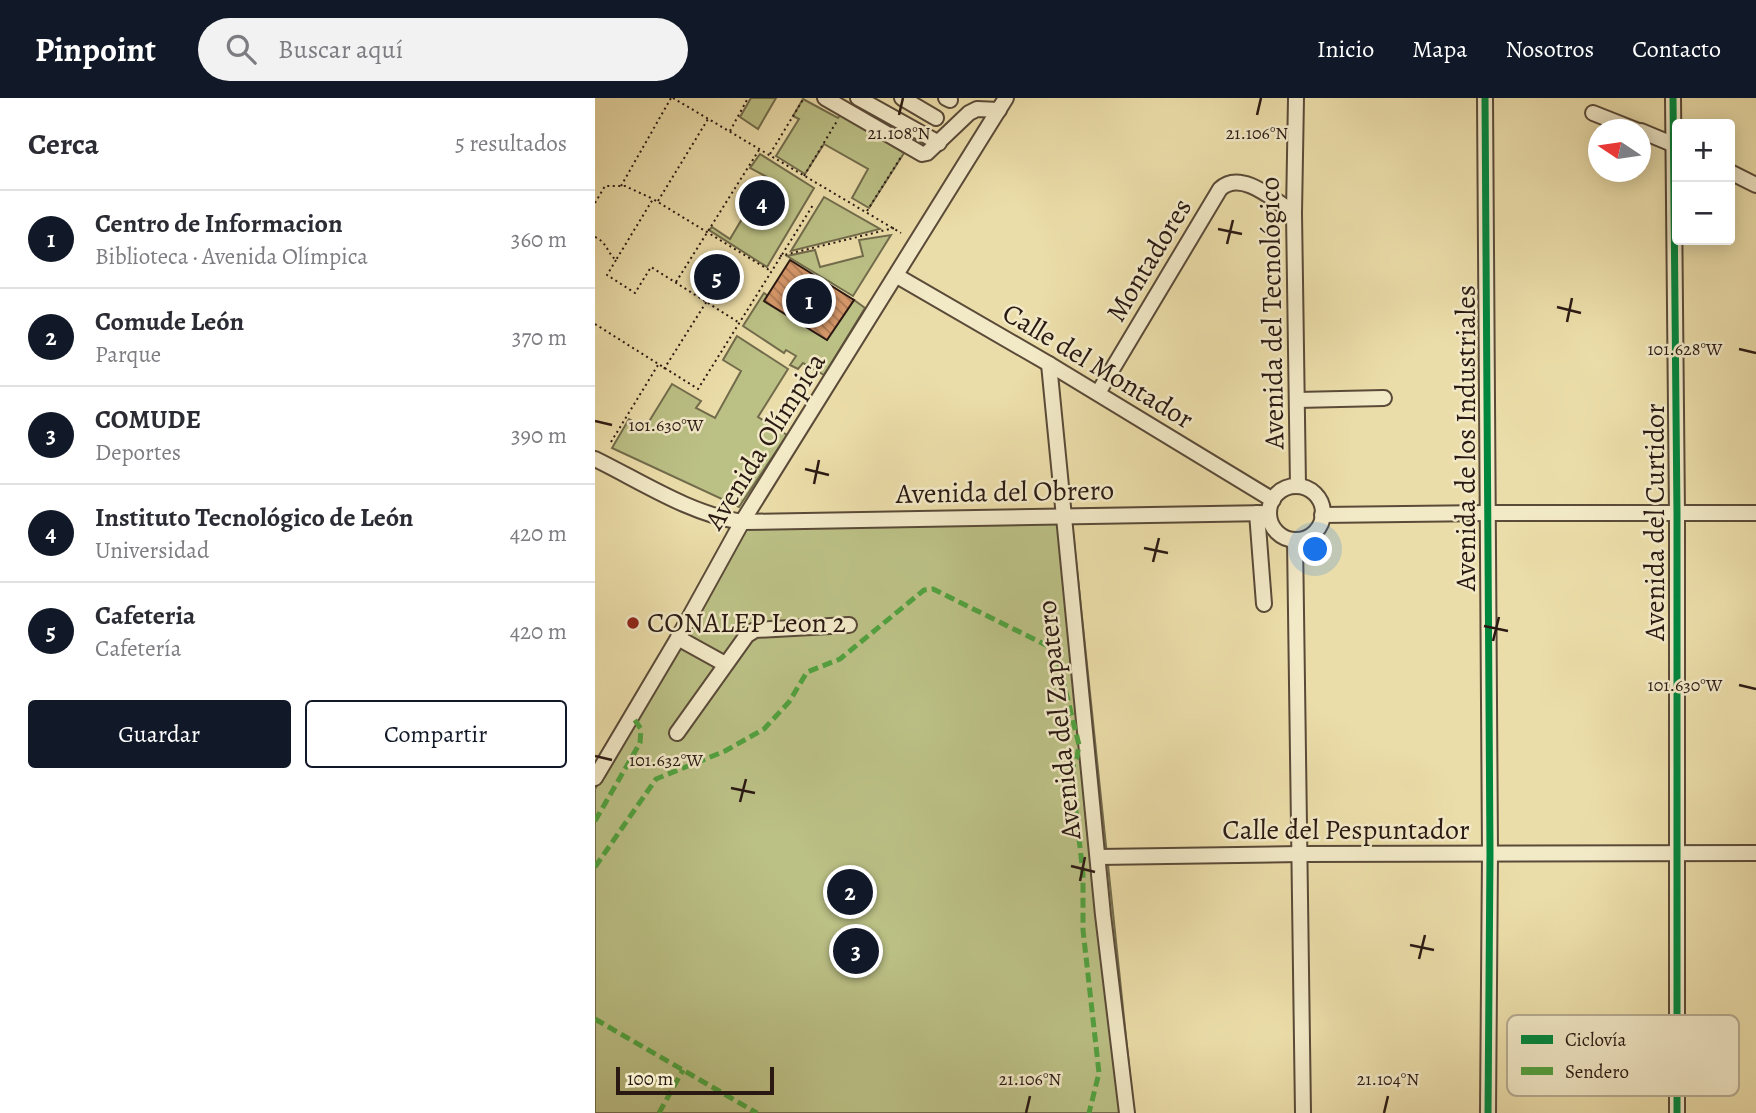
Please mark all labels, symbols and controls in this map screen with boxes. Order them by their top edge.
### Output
search box [198,18,688,81]
text: Pinpoint [35,27,156,72]
icon: search [222,30,260,68]
text: Buscar aquí [278,32,403,67]
text: Inicio [1317,33,1374,65]
text: Mapa [1412,33,1467,65]
text: Nosotros [1505,33,1594,65]
text: Contacto [1632,33,1721,65]
north arrow [1588,119,1651,182]
map controls [1672,119,1735,245]
button: + [1672,119,1735,182]
text: 21.108°N [867,121,931,145]
text: 21.106°N [1226,121,1288,145]
text: Cerca [28,124,99,164]
text: 5 resultados [455,128,567,159]
street label: Avenida del Tecnológico [1251,176,1293,451]
pin: 4 [739,177,785,229]
button: − [1672,182,1735,245]
street label: Montadores [1097,191,1201,329]
text: Centro de Informacion [95,206,343,241]
text: 1 [47,224,55,255]
text: 360 m [511,224,567,255]
text: Biblioteca · Avenida Olímpica [95,241,368,272]
pin: 5 [694,251,740,303]
pin: 1 [786,275,832,327]
street label: Avenida de los Industriales [1447,285,1485,592]
street label: Calle del Montador [995,294,1201,438]
text: Comude León [95,304,244,339]
text: 2 [45,322,57,353]
text: 370 m [512,322,567,353]
text: 101.628°W [1647,337,1723,361]
text: Parque [95,339,161,370]
street label: Avenida Olímpica [695,345,835,538]
text: COMUDE [95,402,201,437]
street label: Avenida del Curtidor [1636,403,1674,642]
text: 101.630°W [628,413,704,437]
text: 3 [46,420,56,451]
text: 390 m [511,420,567,451]
text: Deportes [95,437,181,468]
street label: Avenida del Obrero [895,471,1114,513]
text: Instituto Tecnológico de León [95,500,413,535]
text: 4 [46,518,56,549]
text: 420 m [510,518,567,549]
your location [1298,532,1332,566]
text: Universidad [95,535,209,566]
text: Cafeteria [95,598,196,633]
street label: Avenida del Zapatero [1028,599,1091,842]
place label: CONALEP Leon 2 [647,604,846,642]
marker: CONALEP Leon 2 [625,615,641,631]
text: 5 [46,616,56,647]
text: 420 m [510,616,567,647]
text: Cafetería [95,633,182,664]
text: 101.630°W [1647,673,1723,697]
button: Guardar [28,700,291,768]
button: Compartir [305,700,567,768]
text: 101.632°W [629,748,703,772]
street label: Calle del Pespuntador [1222,811,1470,849]
pin: 2 [827,866,873,918]
pin: 3 [833,925,879,977]
legend [1507,1015,1739,1096]
text: Ciclovía [1565,1027,1627,1053]
text: Sendero [1565,1059,1629,1085]
scale bar [616,1064,773,1096]
text: 100 m [627,1066,673,1092]
text: 21.106°N [999,1067,1061,1091]
text: 21.104°N [1357,1067,1419,1091]

